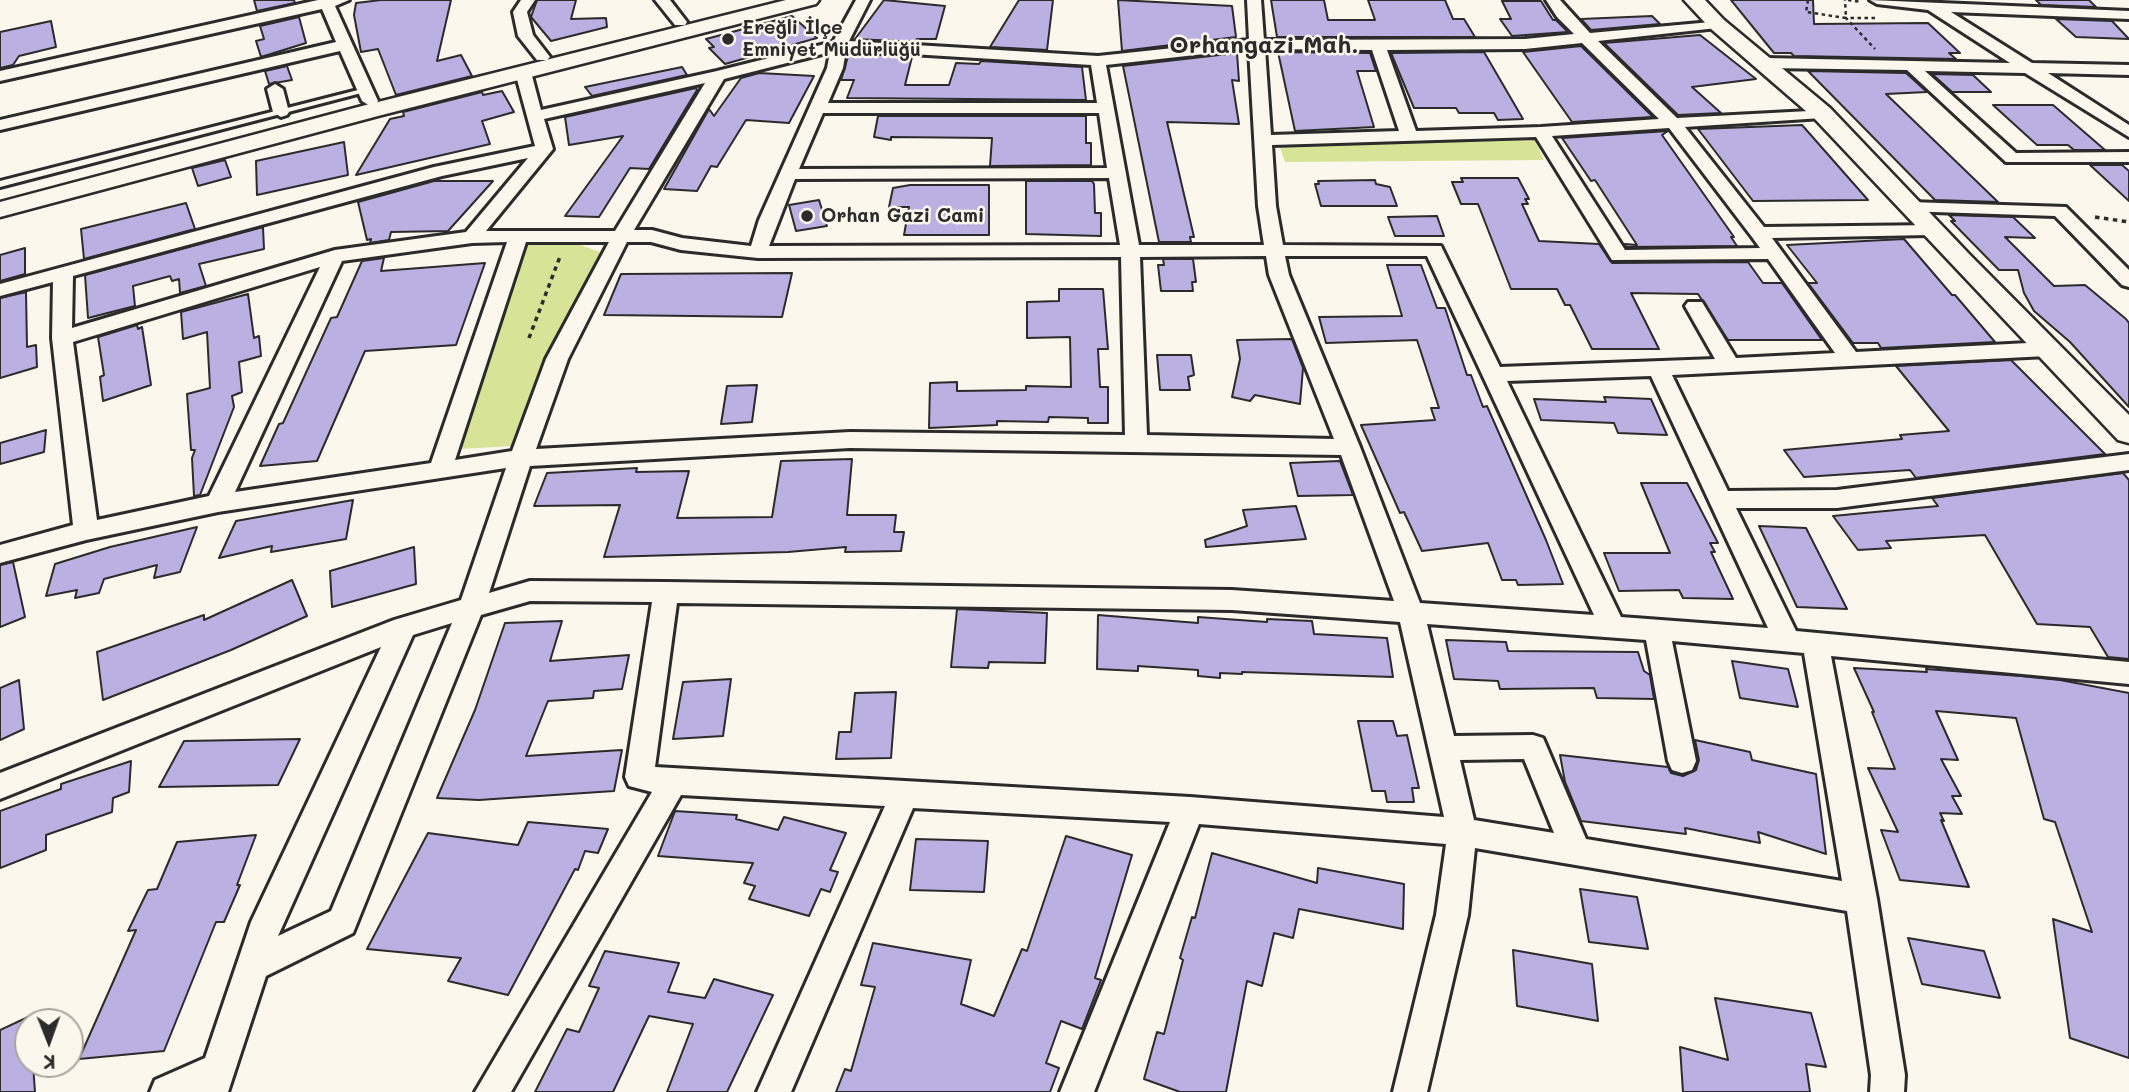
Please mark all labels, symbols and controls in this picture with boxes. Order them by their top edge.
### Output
place label: Ereğli İlçe Emniyet Müdürlüğü [742,17,921,61]
marker: Ereğli İlçe Emniyet Müdürlüğü [720,31,736,47]
district label: Orhangazi Mah. [1169,32,1359,60]
place label: Orhan Gazi Cami [821,205,984,227]
marker: Orhan Gazi Cami [799,208,815,224]
north arrow [14,1008,84,1078]
text: K [43,1050,56,1075]

